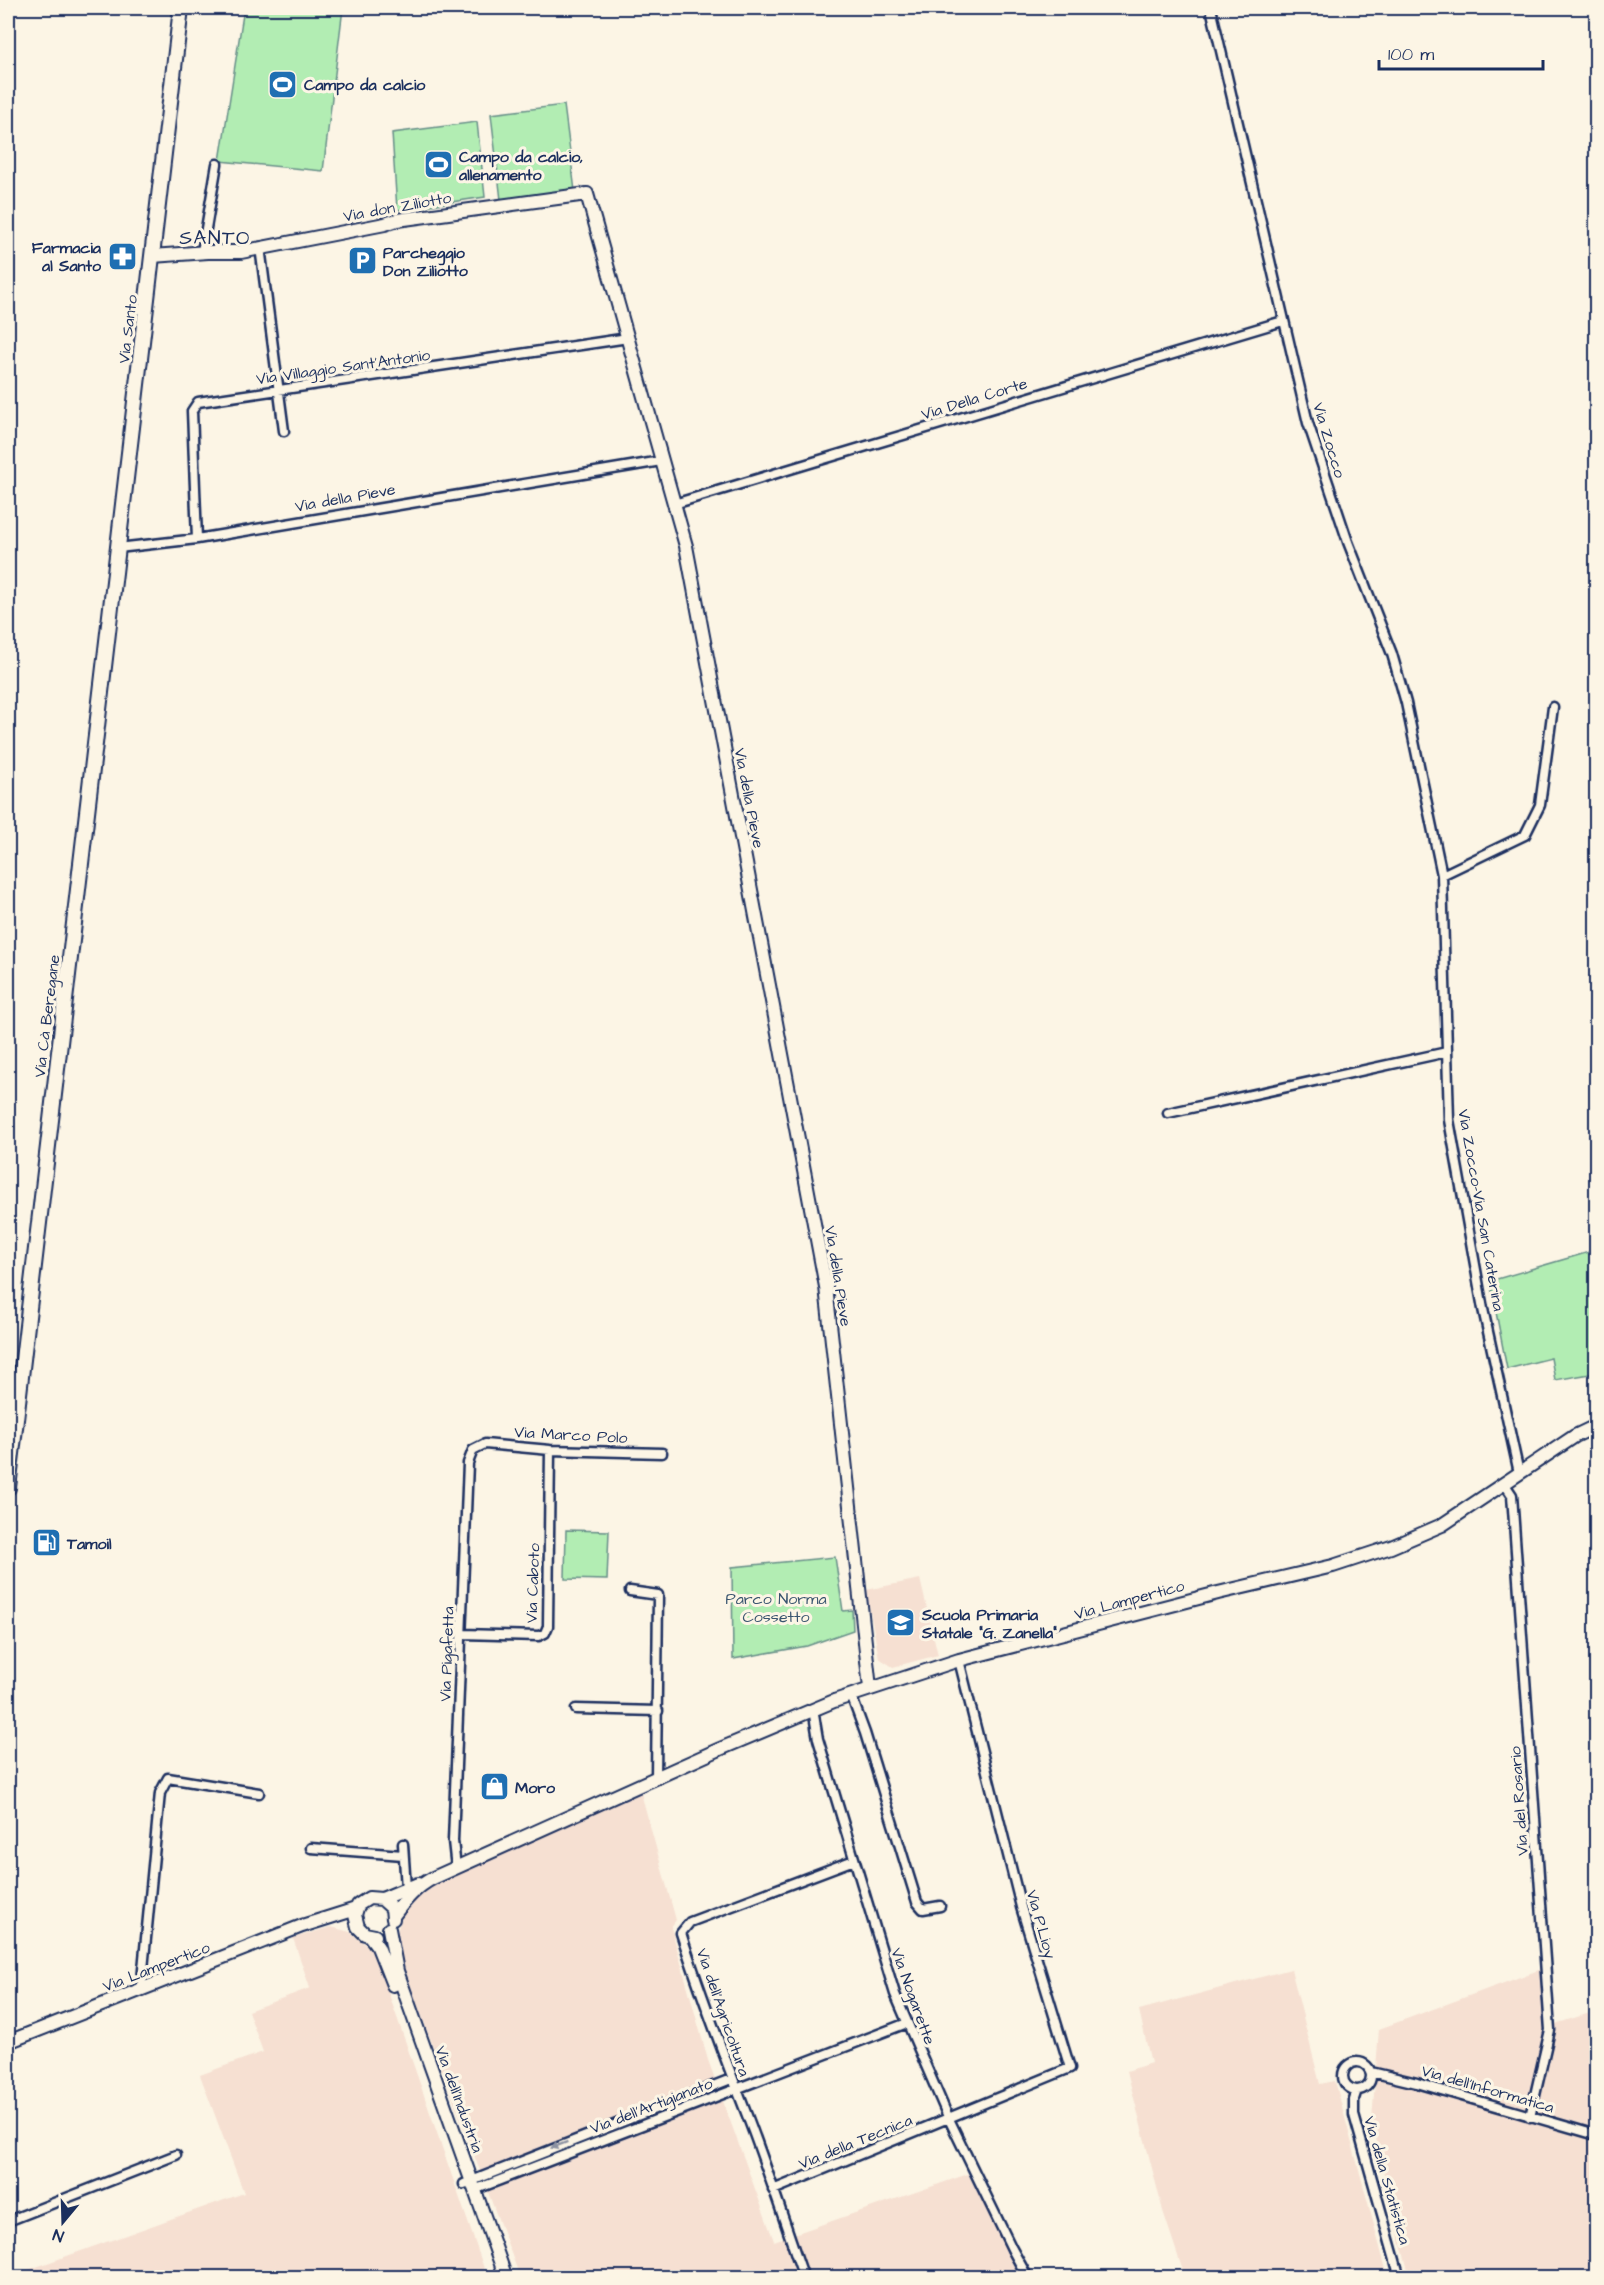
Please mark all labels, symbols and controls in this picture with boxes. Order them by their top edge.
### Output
scale bar [1379,33,1542,71]
text: 100 m [1388,42,1434,67]
sports icon: Campo da calcio [267,68,299,100]
place label: Campo da calcio [304,74,426,96]
place label: Campo da calcio, allenamento [458,146,583,186]
sports icon: Campo da calcio, allenamento [422,149,454,181]
street label: Via don Ziliotto [341,187,453,227]
district label: SANTO [179,224,251,252]
place label: Farmacia al Santo [32,237,102,277]
pharmacy icon: Farmacia al Santo [106,240,138,272]
place label: Parcheggio Don Ziliotto [383,242,469,282]
parking icon: Parcheggio Don Ziliotto [346,245,378,277]
street label: Via Santo [113,294,143,365]
street label: Via Villaggio Sant'Antonio [255,344,432,391]
street label: Via Della Corte [919,372,1030,426]
street label: Via Zocco [1307,400,1351,481]
street label: Via della Pieve [293,478,397,518]
street label: Via della Pieve [729,746,770,851]
street label: Via Cà Beregane [29,953,66,1079]
street label: Via Zocco-Via San Caterina [1452,1108,1510,1313]
street label: Via della Pieve [819,1224,857,1328]
street label: Via Marco Polo [514,1421,628,1449]
fuel station icon: Tamoil [30,1527,62,1559]
place label: Tamoil [66,1533,112,1555]
street label: Via Caboto [521,1543,545,1623]
street label: Via Lampertico [1072,1575,1187,1625]
park label: Parco Norma Cossetto [725,1588,827,1628]
place label: Scuola Primaria Statale "G. Zanella" [921,1604,1057,1644]
street label: Via Pigafetta [434,1606,461,1702]
school or university icon: Scuola Primaria Statale "G. Zanella" [885,1607,917,1639]
street label: Via del Rosario [1504,1745,1534,1856]
shop icon: Moro [478,1771,510,1803]
place label: Moro [515,1777,556,1799]
street label: Via P.Lioy [1020,1887,1061,1962]
street label: Via Lampertico [100,1936,213,1997]
street label: Via dell'Agricoltura [690,1945,755,2080]
street label: Via Nogarette [884,1945,941,2048]
street label: Via dell'Industria [430,2043,489,2156]
street label: Via dell'Informatica [1419,2060,1557,2118]
street label: Via dell'Artigianato [587,2072,716,2140]
street label: Via della Tecnica [795,2109,916,2175]
street label: Via della Statistica [1358,2114,1416,2247]
one-way arrow [550,2141,568,2151]
north arrow [33,2192,93,2252]
text: N [50,2223,67,2247]

